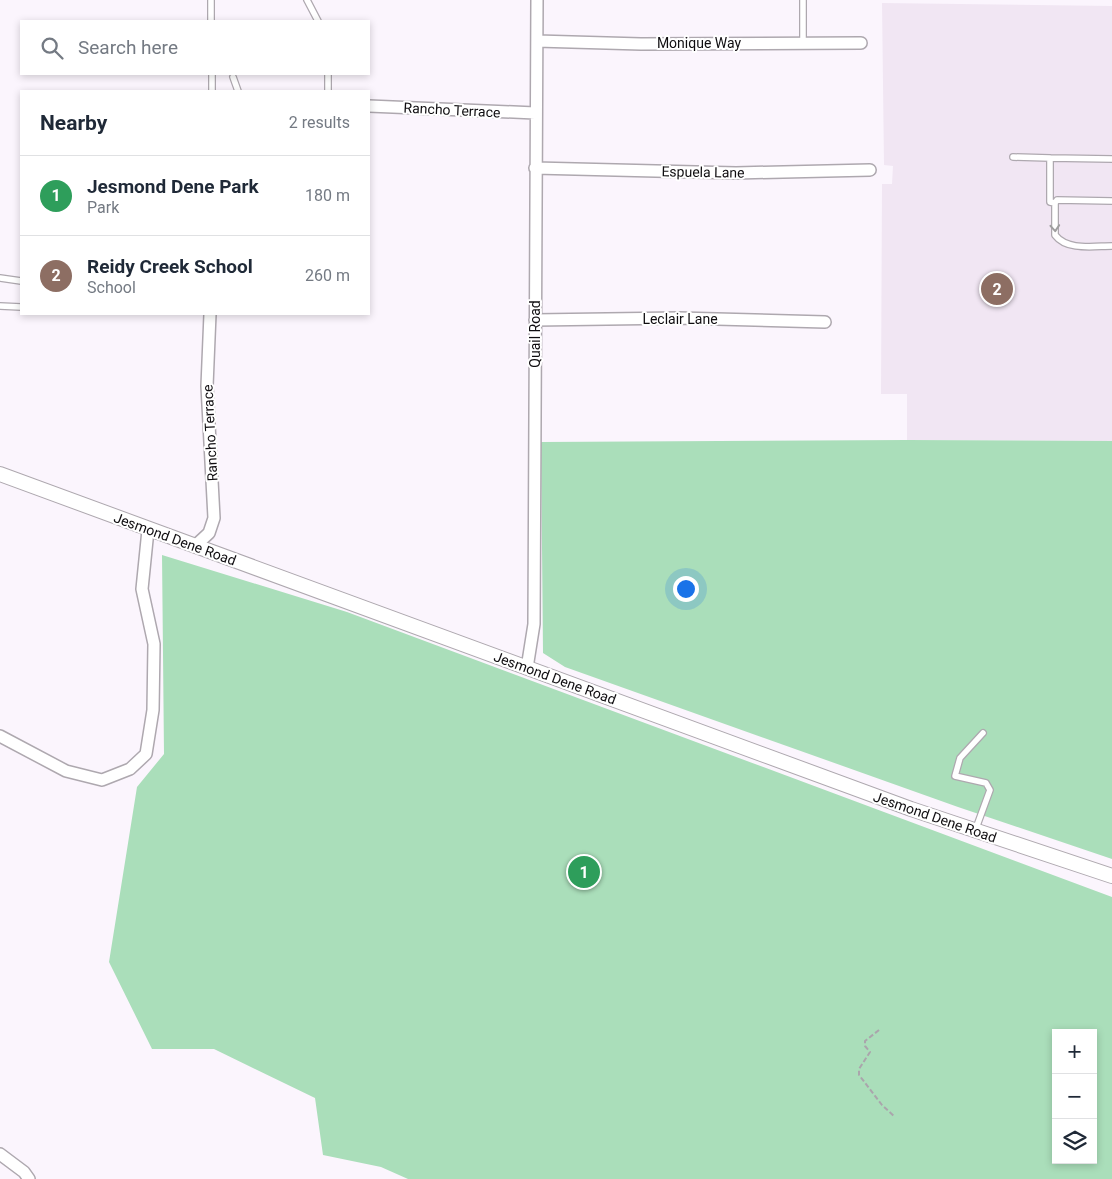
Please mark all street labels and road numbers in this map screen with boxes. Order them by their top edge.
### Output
street label: Monique Way [657,35,741,51]
street label: Rancho Terrace [403,99,501,121]
street label: Espuela Lane [661,163,745,181]
street label: Quail Road [527,300,543,368]
street label: Leclair Lane [642,311,718,327]
street label: Rancho Terrace [199,384,221,482]
street label: Jesmond Dene Road [112,509,238,569]
street label: Jesmond Dene Road [492,648,618,708]
street label: Jesmond Dene Road [871,788,999,846]

